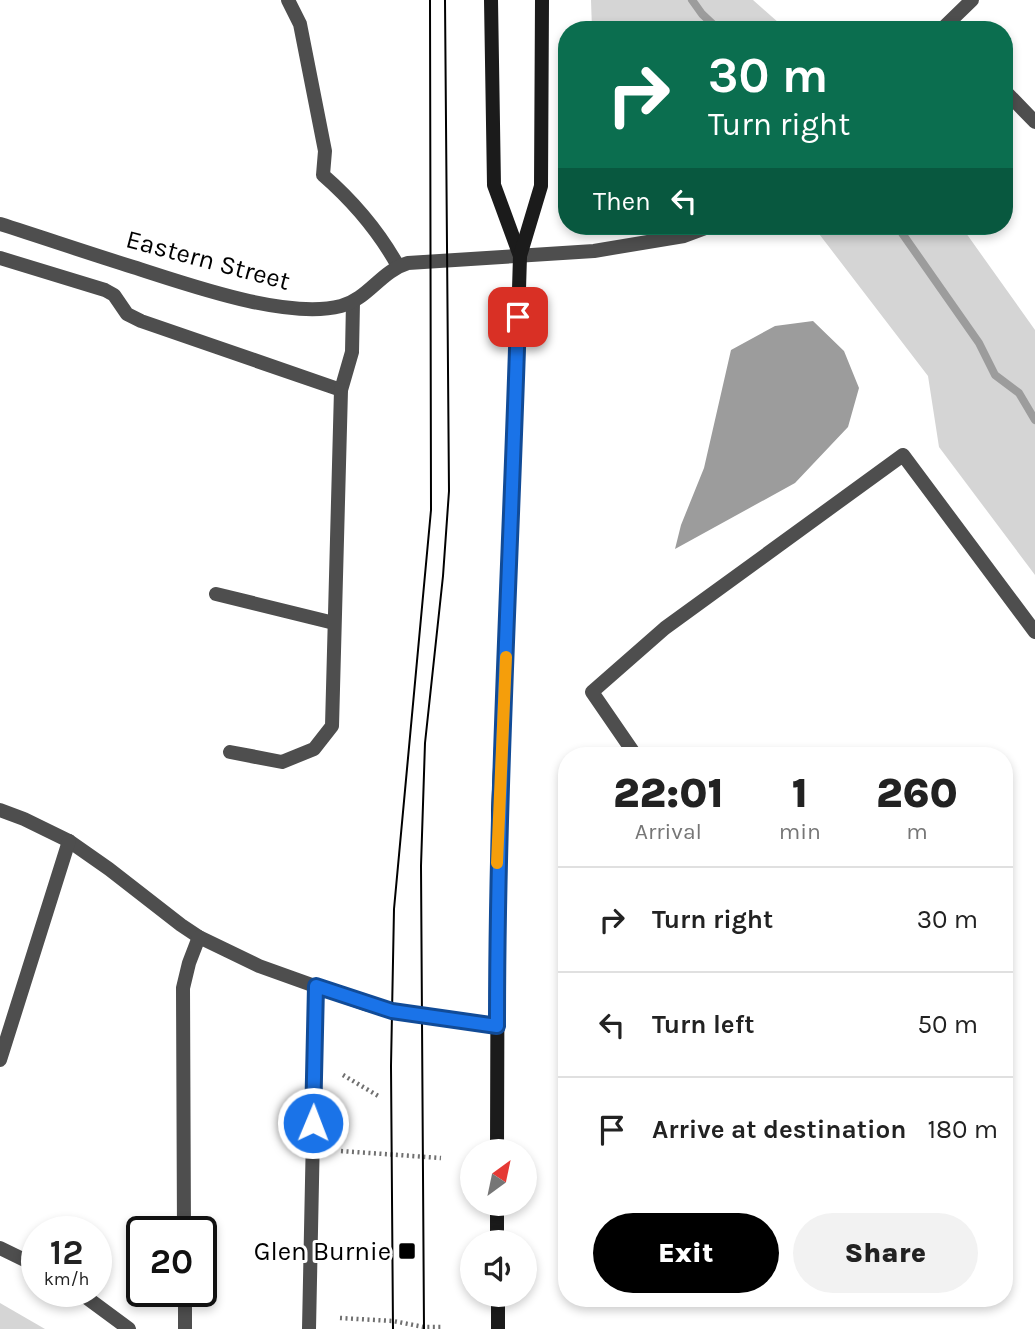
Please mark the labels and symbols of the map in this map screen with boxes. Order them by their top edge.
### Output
street label: Eastern Street [123,223,294,297]
pin [488,287,548,347]
position arrow [276,1086,350,1160]
north arrow [460,1139,537,1216]
speed limit sign: 20 [126,1216,217,1307]
place label: Glen Burnie [254,1236,391,1267]
marker: Glen Burnie [397,1241,417,1261]

